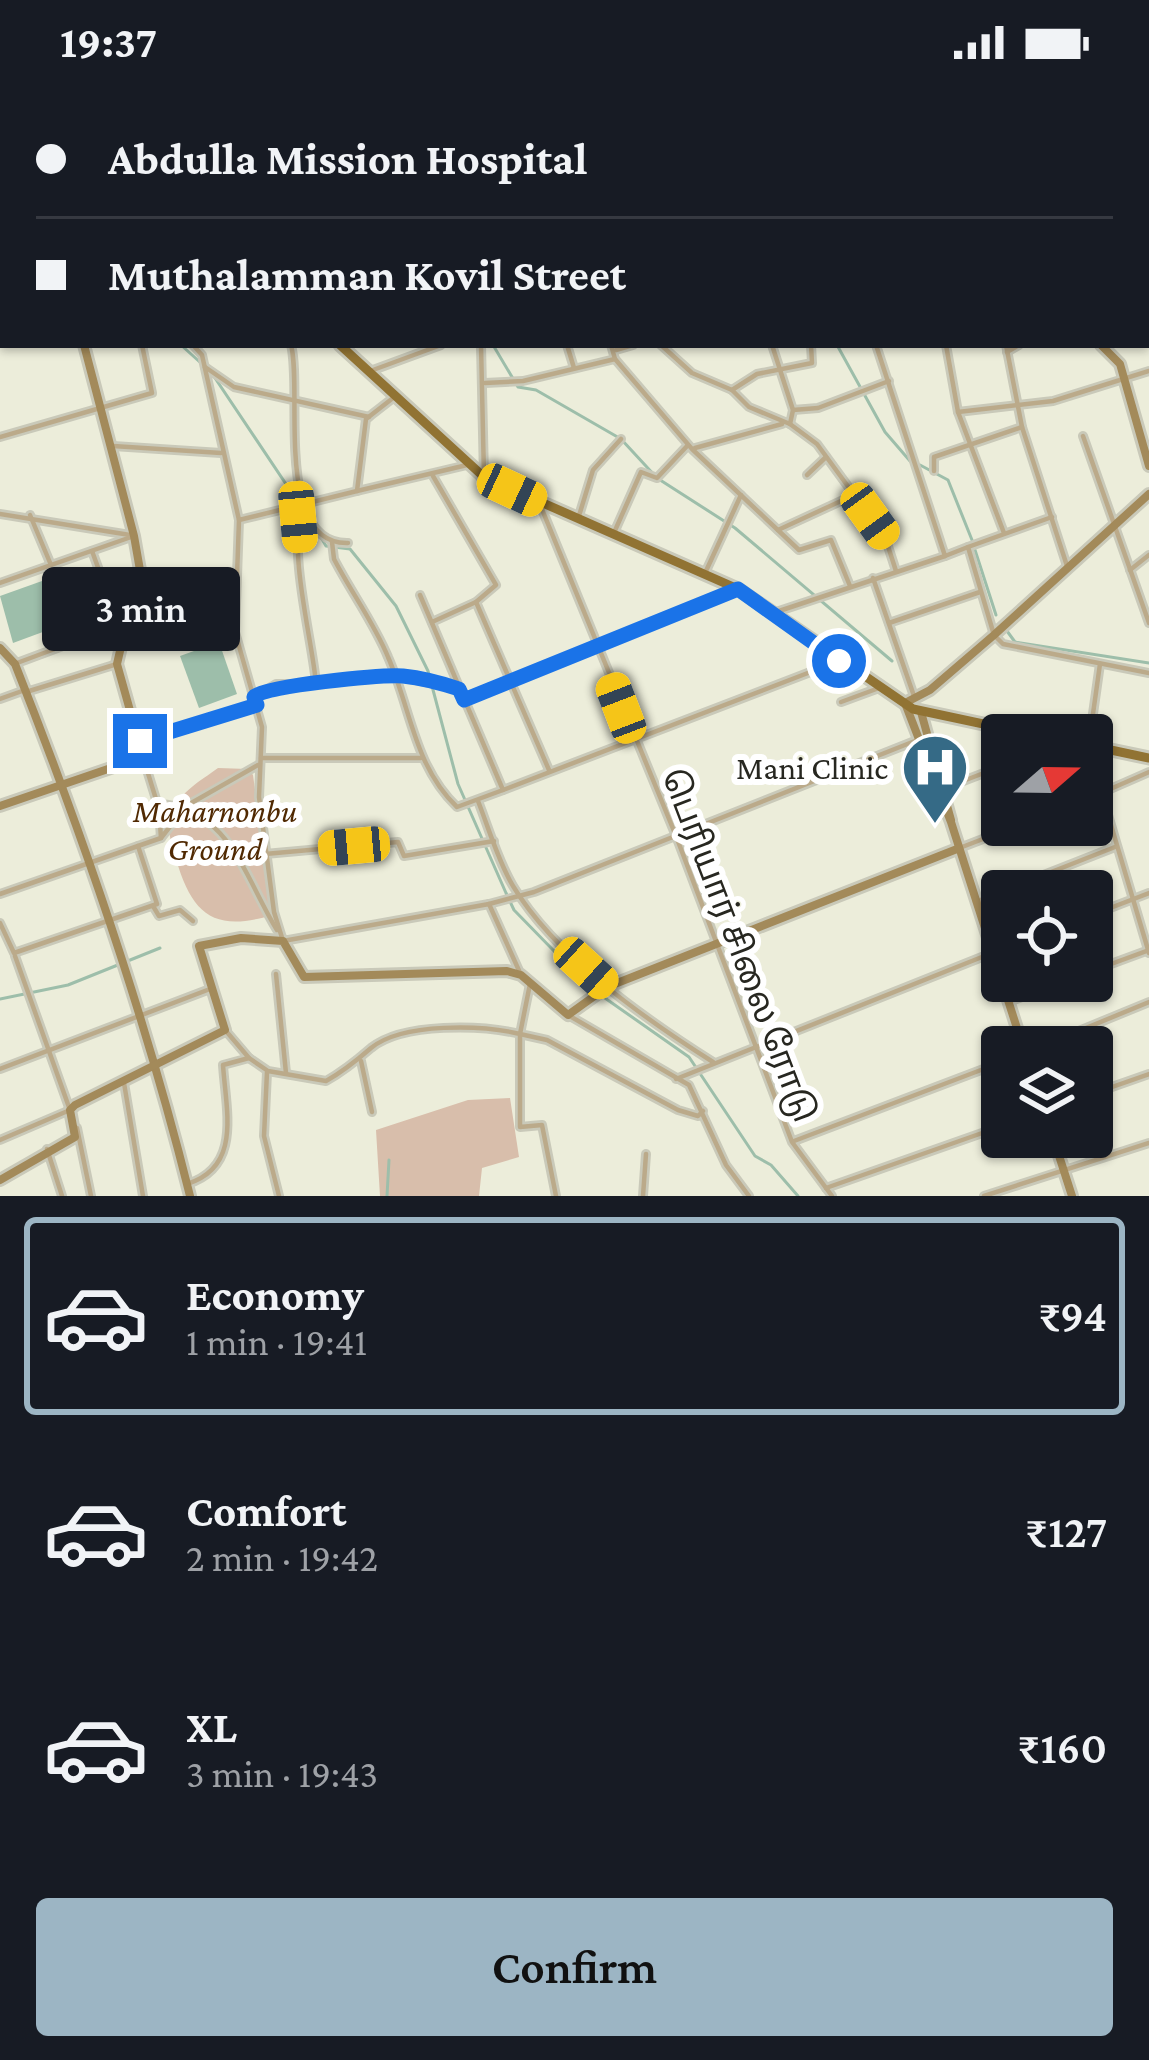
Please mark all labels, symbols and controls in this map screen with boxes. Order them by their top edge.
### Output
text: 19:37 [60,17,157,67]
text: Abdulla Mission Hospital [108,134,587,184]
text: Muthalamman Kovil Street [108,250,626,300]
car [472,458,552,522]
car [834,476,906,556]
car [277,480,319,554]
callout: 3 min [41,567,239,651]
text: 3 min [95,587,187,630]
route start [812,634,866,688]
car [591,668,651,748]
route end [113,714,167,768]
north arrow [981,714,1113,846]
map controls [981,714,1113,1158]
hospital icon: Mani Clinic [900,732,970,826]
place label: Mani Clinic [736,749,888,786]
street label: பெரியார் சிலை ரோடு [652,764,824,1128]
park label: Maharnonbu Ground [132,792,297,867]
car [317,825,391,867]
button: locate [981,870,1113,1002]
car [547,931,625,1005]
button: layers [981,1026,1113,1158]
icon: car [42,1262,150,1370]
text: Economy [186,1270,364,1320]
text: ₹94 [1039,1291,1107,1341]
text: 1 min · 19:41 [186,1320,367,1363]
icon: car [42,1478,150,1586]
text: Comfort [186,1486,347,1536]
text: ₹127 [1025,1507,1107,1557]
text: 2 min · 19:42 [186,1536,378,1579]
icon: car [42,1694,150,1802]
text: XL [186,1702,237,1752]
text: ₹160 [1018,1723,1107,1773]
text: 3 min · 19:43 [186,1752,378,1795]
button: Confirm [36,1898,1113,2036]

